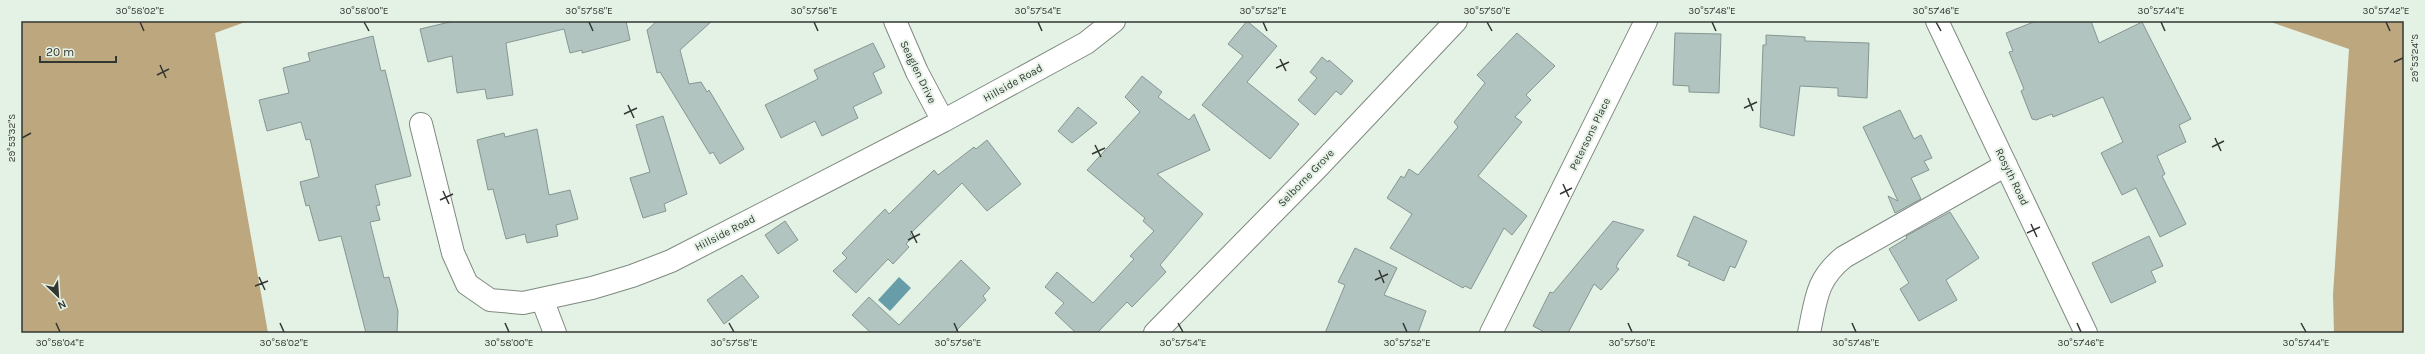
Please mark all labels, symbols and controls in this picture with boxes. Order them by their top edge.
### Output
text: 30°58'02"E [116,5,164,17]
text: 30°58'00"E [340,5,388,17]
text: 30°57'58"E [565,5,613,17]
text: 30°57'56"E [791,5,837,17]
text: 30°57'54"E [1015,5,1061,17]
text: 30°57'52"E [1239,5,1287,17]
text: 30°57'50"E [1463,5,1511,17]
text: 30°57'48"E [1688,5,1736,17]
text: 30°57'46"E [1913,5,1959,17]
text: 30°57'44"E [2138,5,2184,17]
text: 30°57'42"E [2363,5,2410,17]
text: 29°53'24"S [2409,34,2421,82]
scale bar [40,38,116,64]
street label: Seaglen Drive [897,38,939,106]
text: 20 m [46,45,74,59]
street label: Hillside Road [981,61,1045,105]
street label: Petersons Place [1567,95,1613,172]
text: 29°53'32"S [6,114,18,162]
street label: Selborne Grove [1275,146,1337,210]
street label: Rosyth Road [1993,146,2031,208]
street label: Hillside Road [693,212,757,254]
north arrow [38,276,78,316]
text: N [56,297,68,312]
text: 30°58'04"E [36,337,84,349]
text: 30°58'02"E [260,337,308,349]
text: 30°58'00"E [485,337,533,349]
text: 30°57'58"E [710,337,758,349]
text: 30°57'56"E [935,337,981,349]
text: 30°57'54"E [1160,337,1206,349]
text: 30°57'52"E [1383,337,1431,349]
text: 30°57'50"E [1608,337,1656,349]
text: 30°57'48"E [1832,337,1880,349]
text: 30°57'46"E [2058,337,2104,349]
text: 30°57'44"E [2283,337,2329,349]

